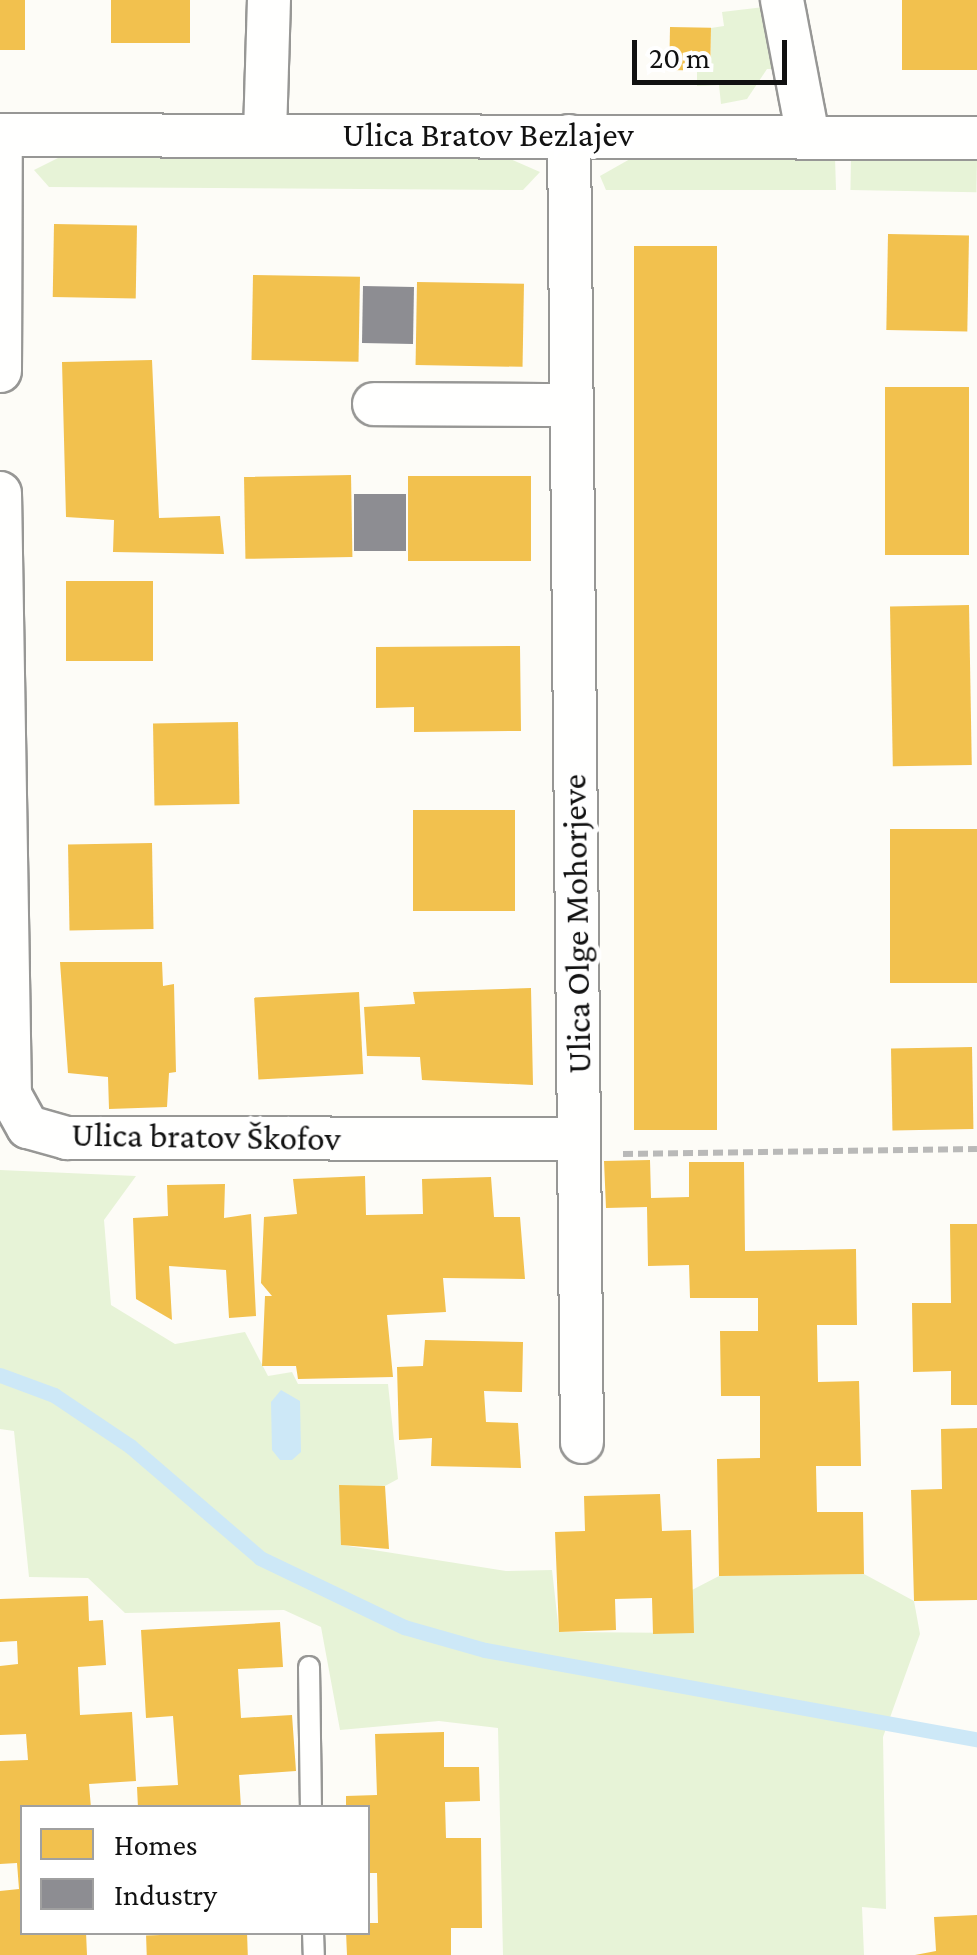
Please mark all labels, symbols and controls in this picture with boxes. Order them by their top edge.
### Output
scale bar [637,20,792,82]
text: 20 m [649,41,710,74]
street label: Ulica Bratov Bezlajev [342,114,634,156]
street label: Ulica Olge Mohorjeve [553,774,601,1074]
street label: Ulica bratov Škofov [71,1114,341,1160]
legend [20,1805,370,1935]
text: Homes [114,1828,198,1861]
text: Industry [114,1878,217,1911]

